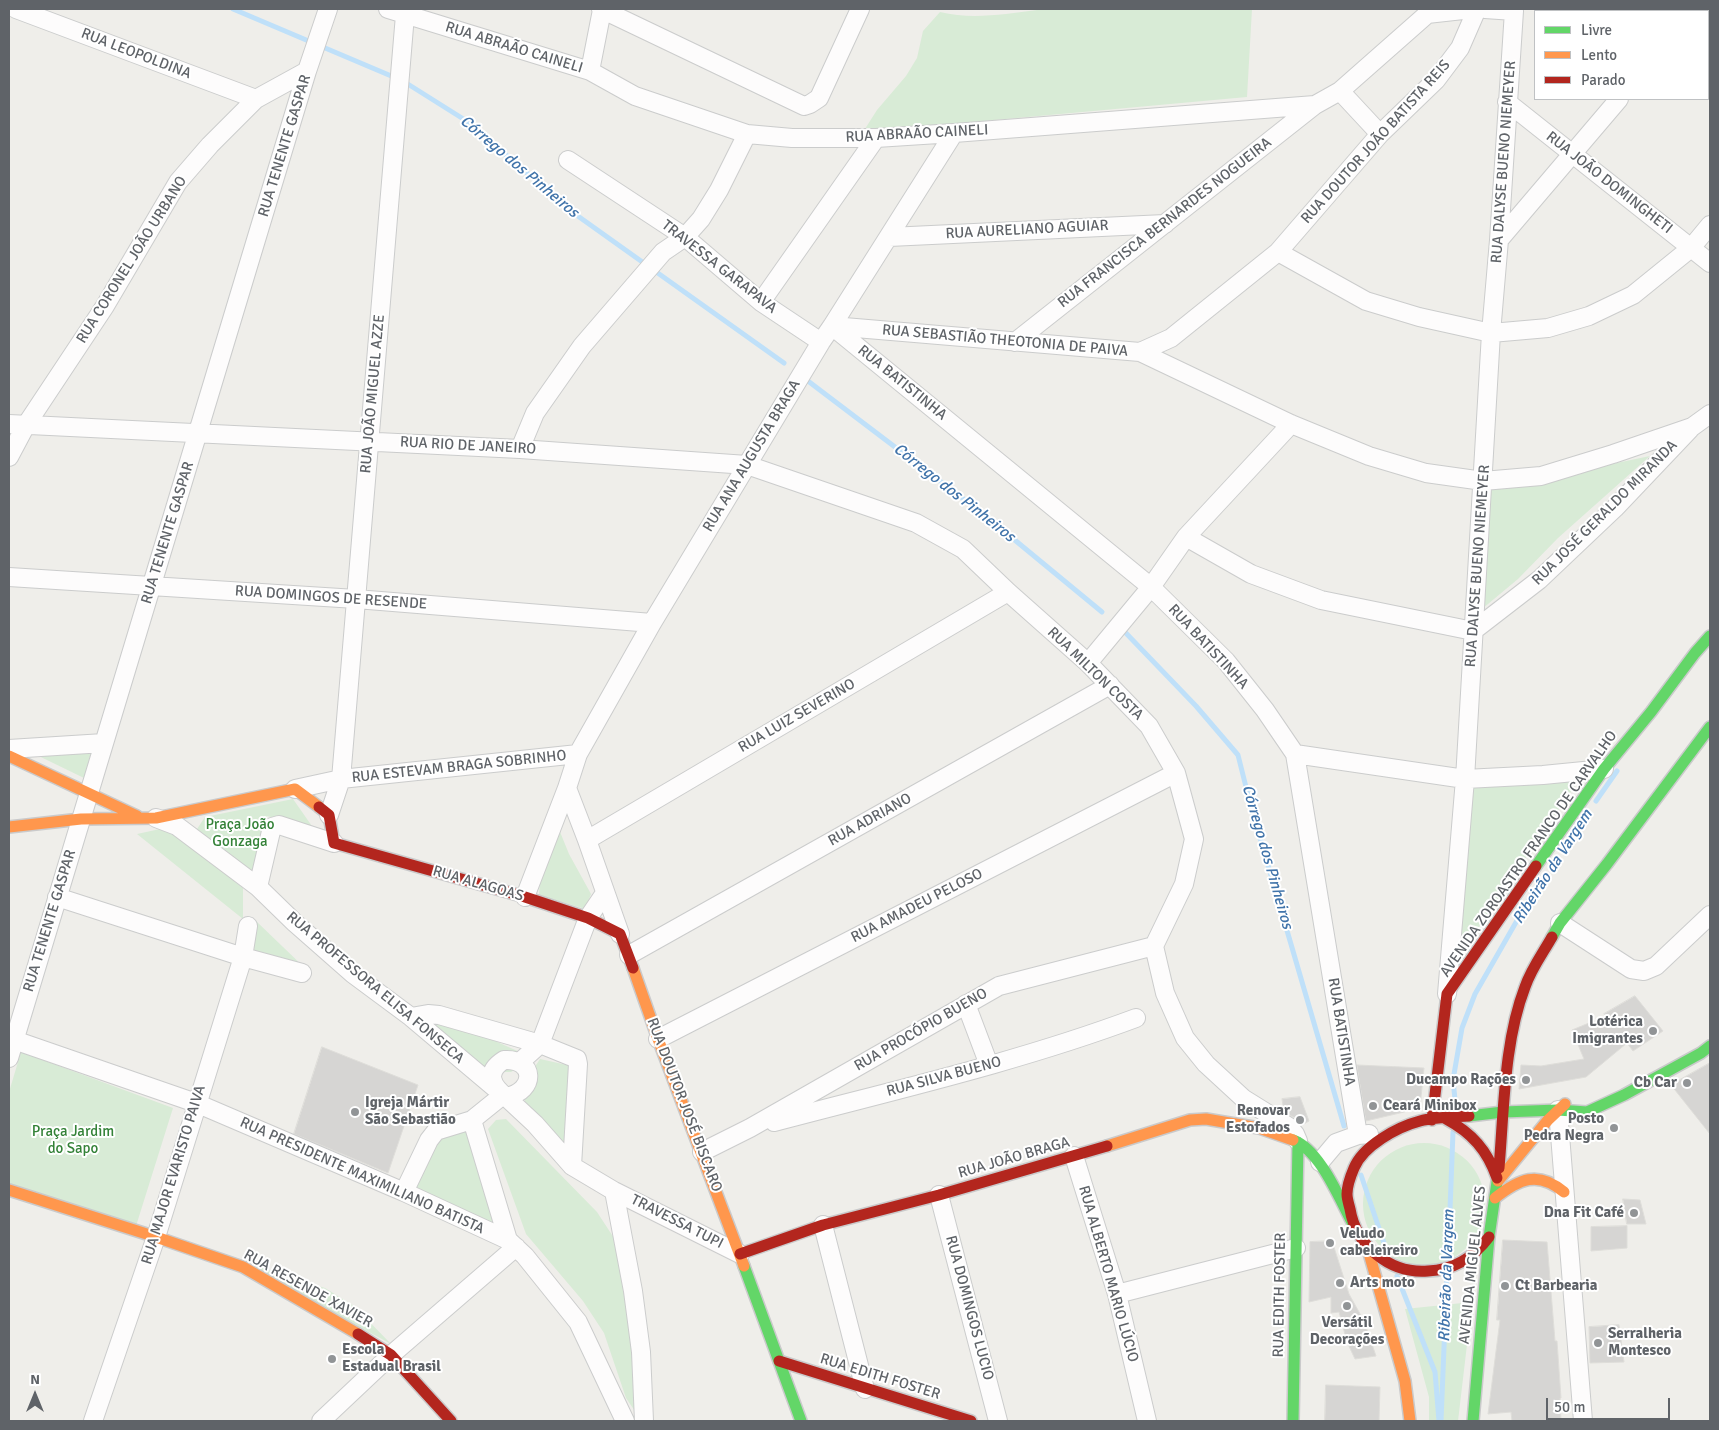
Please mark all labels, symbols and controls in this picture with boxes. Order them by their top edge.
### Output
legend [1534,10,1709,100]
street label: RUA ABRAÃO CAINELI [443,18,585,78]
text: Livre [1581,21,1612,39]
street label: RUA LEOPOLDINA [78,25,194,83]
text: Lento [1581,46,1617,64]
street label: RUA DOUTOR JOÃO BATISTA REIS [1298,56,1454,228]
street label: RUA DALYSE BUENO NIEMEYER [1488,60,1520,264]
text: Parado [1581,71,1626,89]
street label: RUA TENENTE GASPAR [255,73,315,219]
water label: Córrego dos Pinheiros [456,112,582,222]
street label: RUA ABRAÃO CAINELI [845,121,989,147]
street label: RUA JOÃO DOMINGHETI [1542,128,1676,238]
street label: RUA FRANCISCA BERNARDES NOGUEIRA [1055,134,1275,312]
street label: RUA CORONEL JOÃO URBANO [73,173,191,347]
street label: TRAVESSA GARAPAVA [658,216,780,318]
street label: RUA AURELIANO AGUIAR [945,217,1109,243]
street label: RUA JOÃO MIGUEL AZZE [357,314,389,474]
street label: RUA SEBASTIÃO THEOTONIA DE PAIVA [881,321,1129,361]
street label: RUA BATISTINHA [854,342,950,424]
street label: RUA ANA AUGUSTA BRAGA [699,377,805,535]
street label: RUA RIO DE JANEIRO [399,433,537,459]
street label: RUA JOSÉ GERALDO MIRANDA [1529,437,1681,589]
water label: Córrego dos Pinheiros [889,440,1019,546]
street label: RUA TENENTE GASPAR [138,460,198,606]
street label: RUA DALYSE BUENO NIEMEYER [1462,464,1494,668]
street label: RUA DOMINGOS DE RESENDE [234,582,428,614]
street label: RUA BATISTINHA [1164,601,1252,693]
street label: RUA MILTON COSTA [1043,624,1147,724]
street label: RUA LUIZ SEVERINO [735,675,859,757]
street label: AVENIDA ZOROASTRO FRANCO DE CARVALHO [1437,727,1621,981]
street label: RUA ESTEVAM BRAGA SOBRINHO [351,747,567,787]
water label: Córrego dos Pinheiros [1237,783,1297,931]
street label: RUA ADRIANO [825,790,915,850]
water label: Ribeirão da Vargem [1509,806,1597,928]
park label: Praça João Gonzaga [205,816,275,851]
street label: RUA TENENTE GASPAR [20,848,80,994]
street label: RUA ALAGOAS [430,862,526,906]
street label: RUA AMADEU PELOSO [848,865,986,947]
street label: RUA PROFESSORA ELISA FONSECA [282,908,468,1068]
street label: RUA BATISTINHA [1324,977,1358,1087]
street label: RUA PROCÓPIO BUENO [851,985,991,1075]
place label: Lotérica Imigrantes [1572,1013,1643,1048]
street label: RUA DOUTOR JOSÉ BISCARO [642,1015,726,1195]
marker: Lotérica Imigrantes [1647,1025,1659,1037]
street label: RUA SILVA BUENO [885,1053,1003,1101]
place label: Ducampo Rações [1406,1071,1516,1089]
marker: Ducampo Rações [1520,1074,1532,1086]
place label: Cb Car [1634,1074,1677,1092]
marker: Cb Car [1681,1077,1693,1089]
street label: RUA MAJOR EVARISTO PAIVA [138,1083,210,1267]
place label: Igreja Mártir São Sebastião [365,1094,456,1129]
place label: Ceará Minibox [1383,1097,1477,1115]
marker: Ceará Minibox [1367,1100,1379,1112]
place label: Renovar Estofados [1226,1102,1290,1137]
marker: Igreja Mártir São Sebastião [349,1106,361,1118]
place label: Posto Pedra Negra [1524,1110,1604,1145]
street label: RUA PRESIDENTE MAXIMILIANO BATISTA [237,1114,487,1238]
marker: Renovar Estofados [1294,1114,1306,1126]
marker: Posto Pedra Negra [1608,1122,1620,1134]
park label: Praça Jardim do Sapo [32,1123,114,1158]
street label: RUA JOÃO BRAGA [956,1133,1072,1183]
street label: RUA ALBERTO MARIO LÚCIO [1074,1184,1142,1364]
street label: AVENIDA MIGUEL ALVES [1456,1185,1490,1345]
street label: TRAVESSA TUPI [628,1191,726,1253]
place label: Dna Fit Café [1544,1204,1624,1222]
marker: Dna Fit Café [1628,1207,1640,1219]
water label: Ribeirão da Vargem [1435,1210,1459,1342]
place label: Veludo cabeleireiro [1340,1225,1418,1260]
street label: RUA EDITH FOSTER [1270,1232,1290,1358]
street label: RUA DOMINGOS LUCIO [941,1234,997,1382]
marker: Veludo cabeleireiro [1324,1237,1336,1249]
street label: RUA RESENDE XAVIER [240,1246,376,1332]
place label: Arts moto [1350,1274,1415,1292]
marker: Arts moto [1334,1277,1346,1289]
place label: Ct Barbearia [1515,1277,1597,1295]
marker: Ct Barbearia [1499,1280,1511,1292]
marker: Versátil Decorações [1341,1300,1353,1312]
place label: Versátil Decorações [1310,1314,1384,1349]
place label: Serralheria Montesco [1608,1325,1682,1360]
marker: Serralheria Montesco [1592,1337,1604,1349]
place label: Escola Estadual Brasil [342,1341,441,1376]
street label: RUA EDITH FOSTER [818,1350,942,1404]
marker: Escola Estadual Brasil [326,1353,338,1365]
north arrow [10,1370,60,1420]
text: N [30,1371,40,1388]
scale bar [1549,1388,1673,1420]
text: 50 m [1554,1398,1585,1416]

